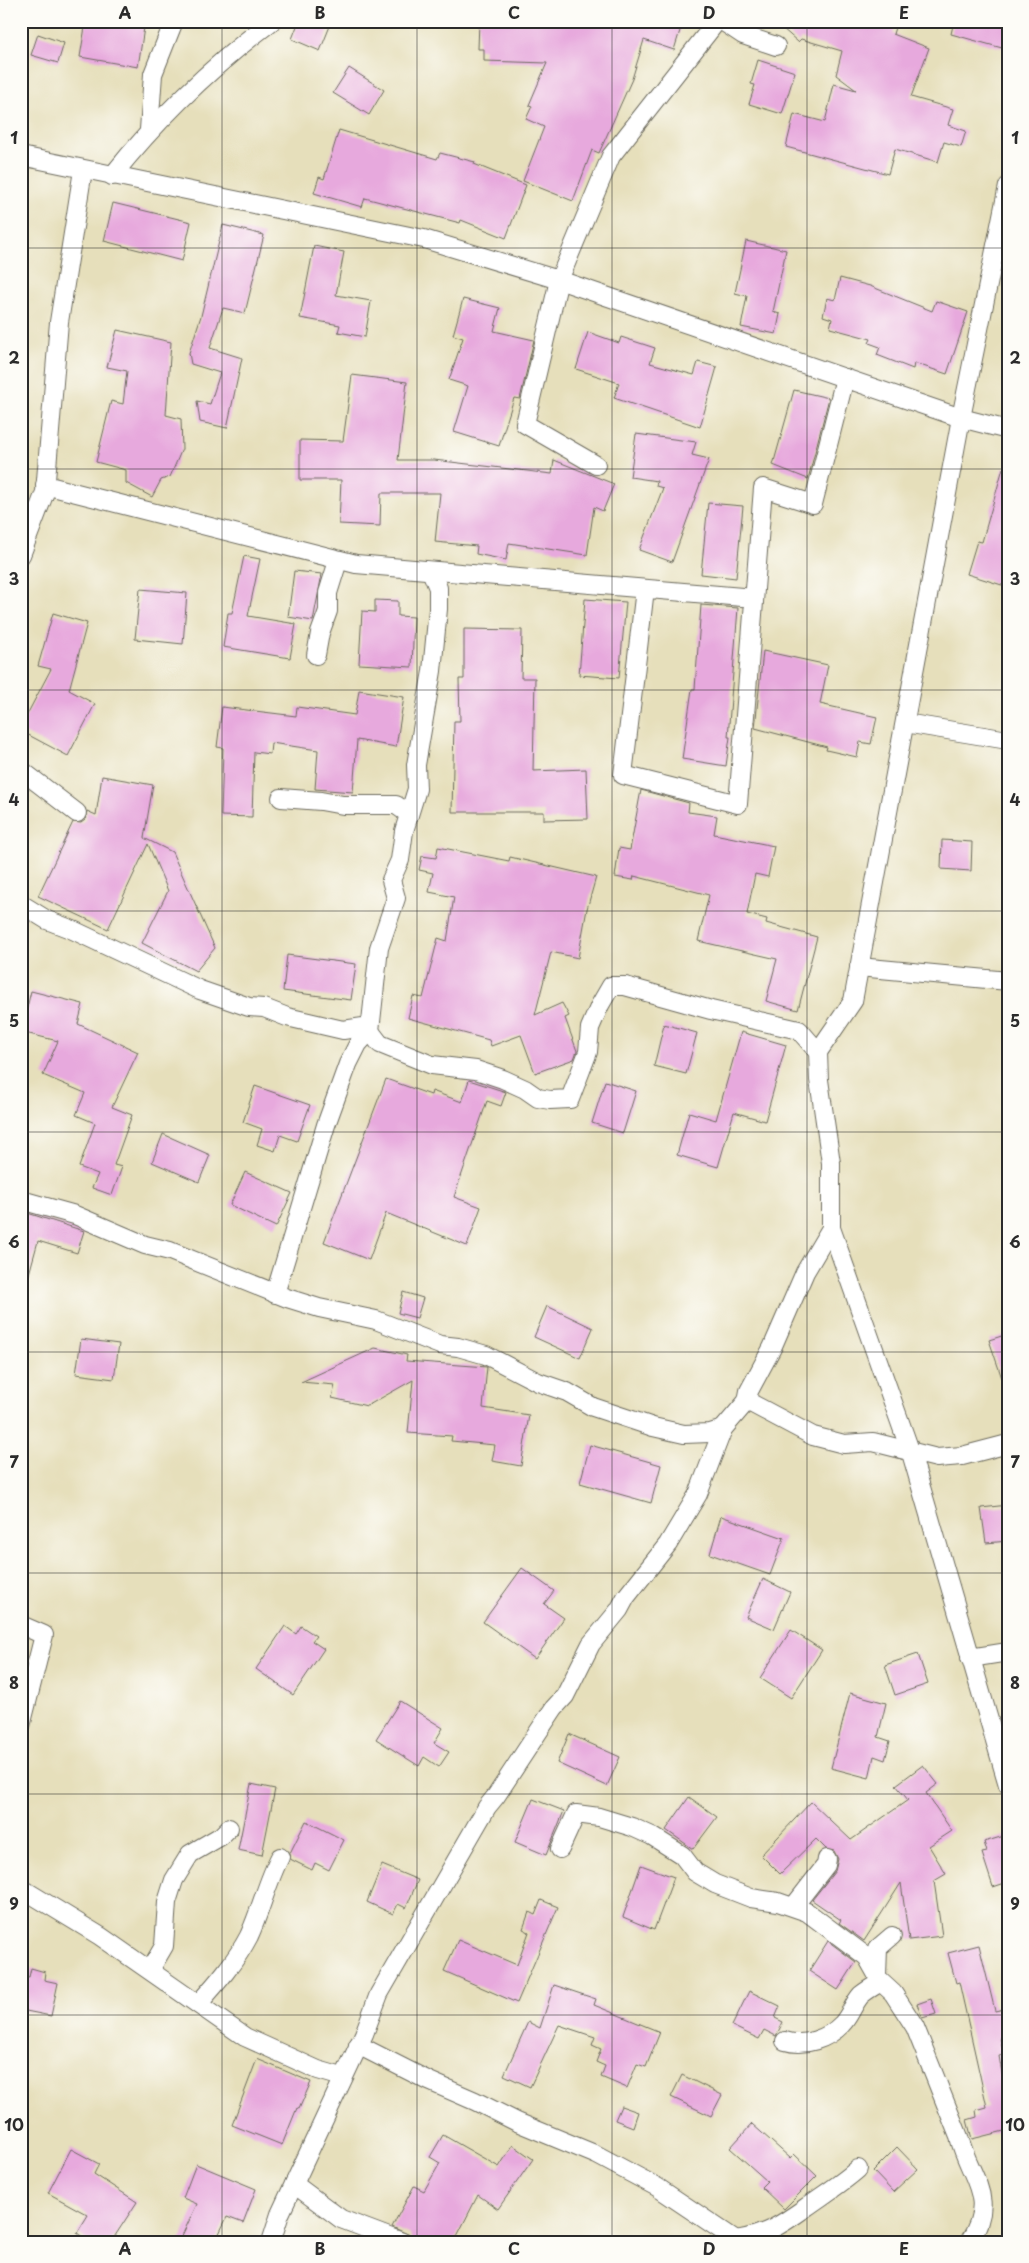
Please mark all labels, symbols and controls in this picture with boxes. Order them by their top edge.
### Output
text: A [119,0,132,24]
text: B [315,0,326,24]
text: C [508,0,520,24]
text: D [703,0,715,24]
text: E [899,0,909,24]
text: 1 [10,125,18,149]
text: 1 [1011,125,1019,149]
text: 2 [8,345,20,369]
text: 2 [1009,345,1021,369]
text: 3 [9,566,19,590]
text: 3 [1010,566,1020,590]
text: 4 [9,787,20,811]
text: 4 [1010,787,1021,811]
text: 5 [9,1008,19,1032]
text: 5 [1010,1008,1020,1032]
text: 6 [8,1229,20,1253]
text: 6 [1009,1229,1021,1253]
text: 7 [9,1449,19,1473]
text: 7 [1010,1449,1020,1473]
text: 8 [9,1670,19,1694]
text: 8 [1010,1670,1020,1694]
text: 9 [9,1891,19,1915]
text: 9 [1010,1891,1020,1915]
text: 10 [4,2112,24,2136]
text: 10 [1005,2112,1025,2136]
text: A [119,2236,132,2260]
text: B [315,2236,326,2260]
text: C [508,2236,520,2260]
text: D [703,2236,715,2260]
text: E [899,2236,909,2260]

